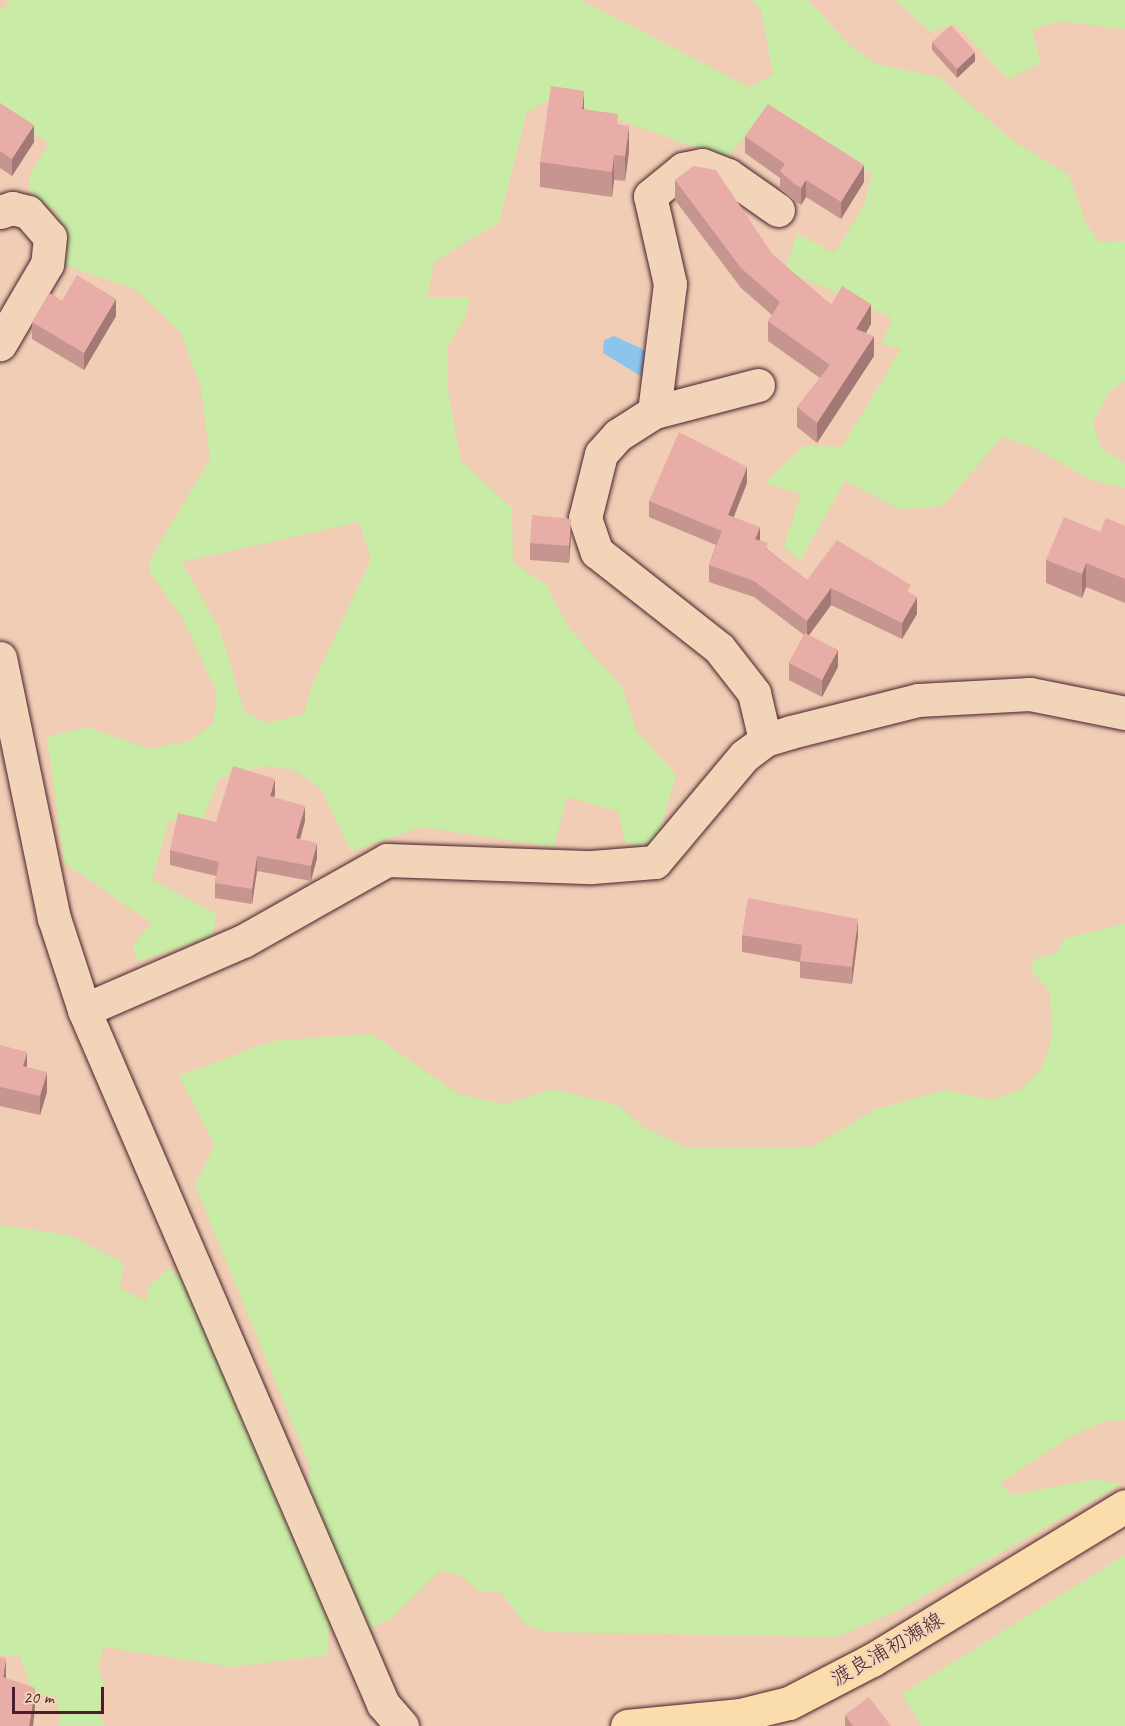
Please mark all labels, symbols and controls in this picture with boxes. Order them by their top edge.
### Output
street label: 渡良浦初瀬線 [826,1607,948,1691]
scale bar [15,1675,106,1713]
text: 20 m [23,1686,54,1708]

